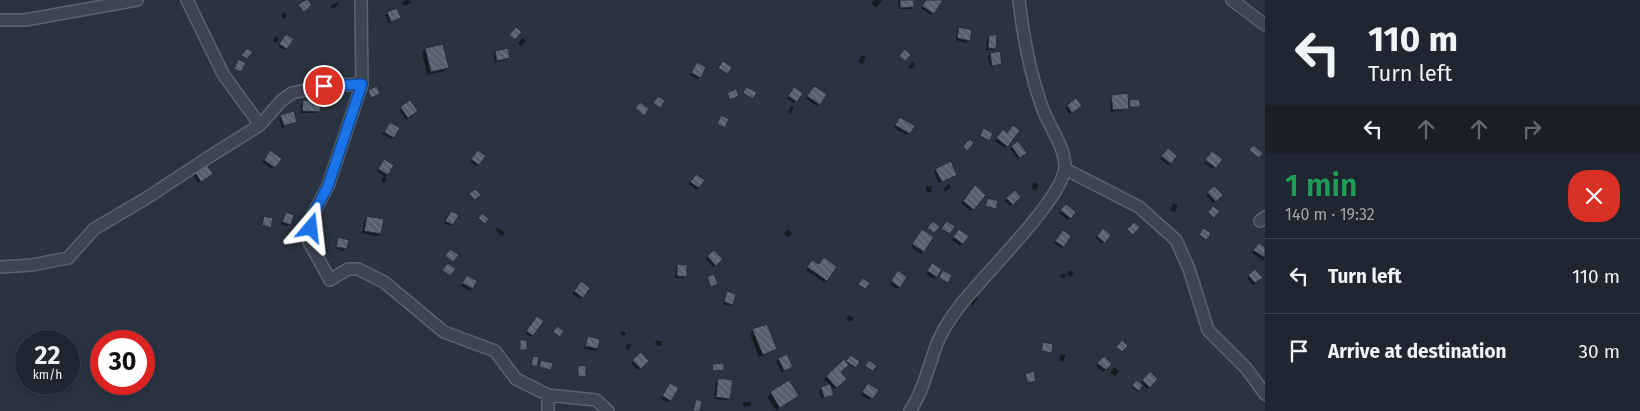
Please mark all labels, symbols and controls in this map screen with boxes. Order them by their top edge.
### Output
text: 110 m [1368,18,1458,60]
icon: left [1285,20,1350,85]
text: Turn left [1368,60,1452,87]
pin [303,65,345,107]
icon: arrive [310,72,338,100]
icon: left [1359,115,1387,143]
icon: ahead [1412,115,1440,143]
icon: ahead [1465,115,1493,143]
icon: right [1518,115,1546,143]
text: 1 min [1285,168,1357,204]
button: close [1568,170,1620,222]
position arrow [284,201,336,253]
text: 140 m · 19:32 [1285,205,1375,224]
icon: left [1285,262,1313,290]
text: Turn left [1328,265,1402,288]
text: 110 m [1572,265,1620,288]
speed limit sign: 30 [90,330,155,395]
icon: arrive [1285,337,1313,365]
text: Arrive at destination [1328,340,1507,363]
text: 30 m [1579,340,1620,363]
text: 22 [35,341,60,371]
text: km/h [33,368,62,382]

